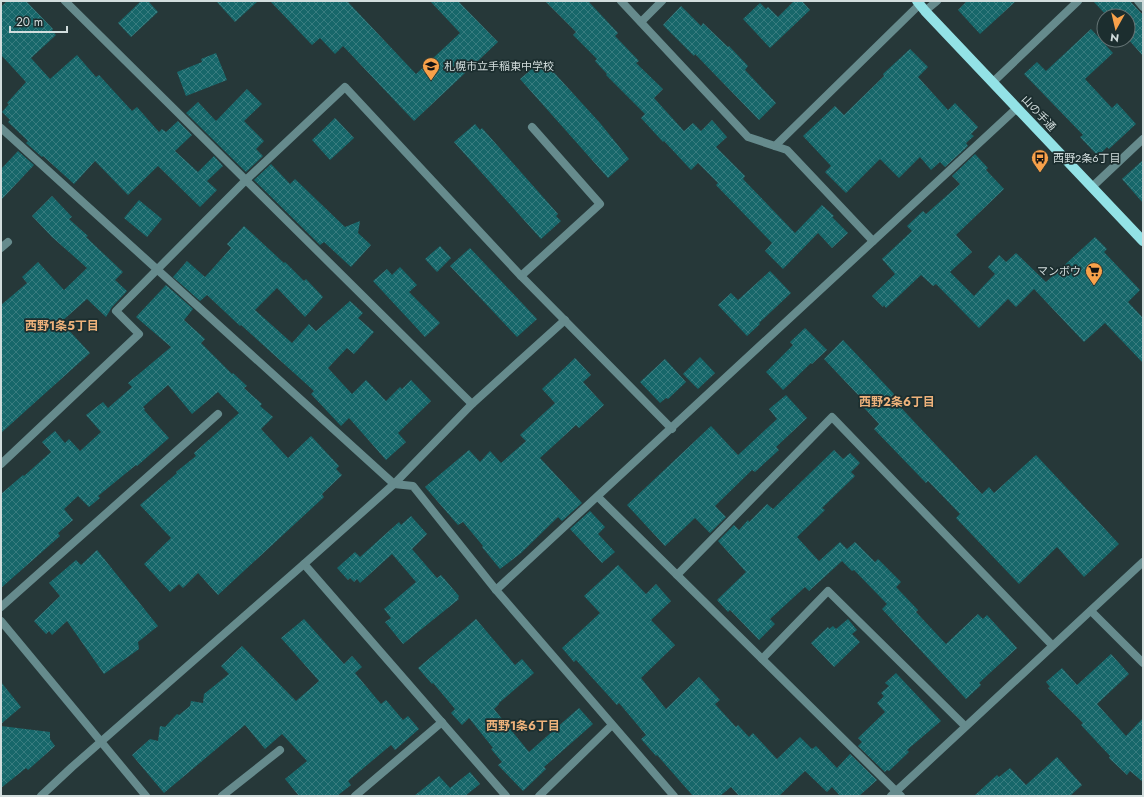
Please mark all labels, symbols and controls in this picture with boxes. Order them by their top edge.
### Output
scale bar [10,8,67,34]
north arrow [1096,8,1136,48]
text: 20 m [16,13,43,31]
text: N [1109,29,1120,46]
school or university icon: 札幌市立手稲東中学校 [421,56,441,81]
place label: 札幌市立手稲東中学校 [444,58,554,74]
street label: 山の手通 [1018,91,1060,135]
bus stop icon: 西野2条6丁目 [1030,148,1050,173]
place label: 西野2条6丁目 [1053,150,1121,166]
supermarket icon: マンボウ [1084,261,1104,286]
place label: マンボウ [1037,263,1081,279]
district label: 西野1条5丁目 [25,317,99,335]
district label: 西野2条6丁目 [859,393,935,411]
district label: 西野1条6丁目 [486,717,560,735]

